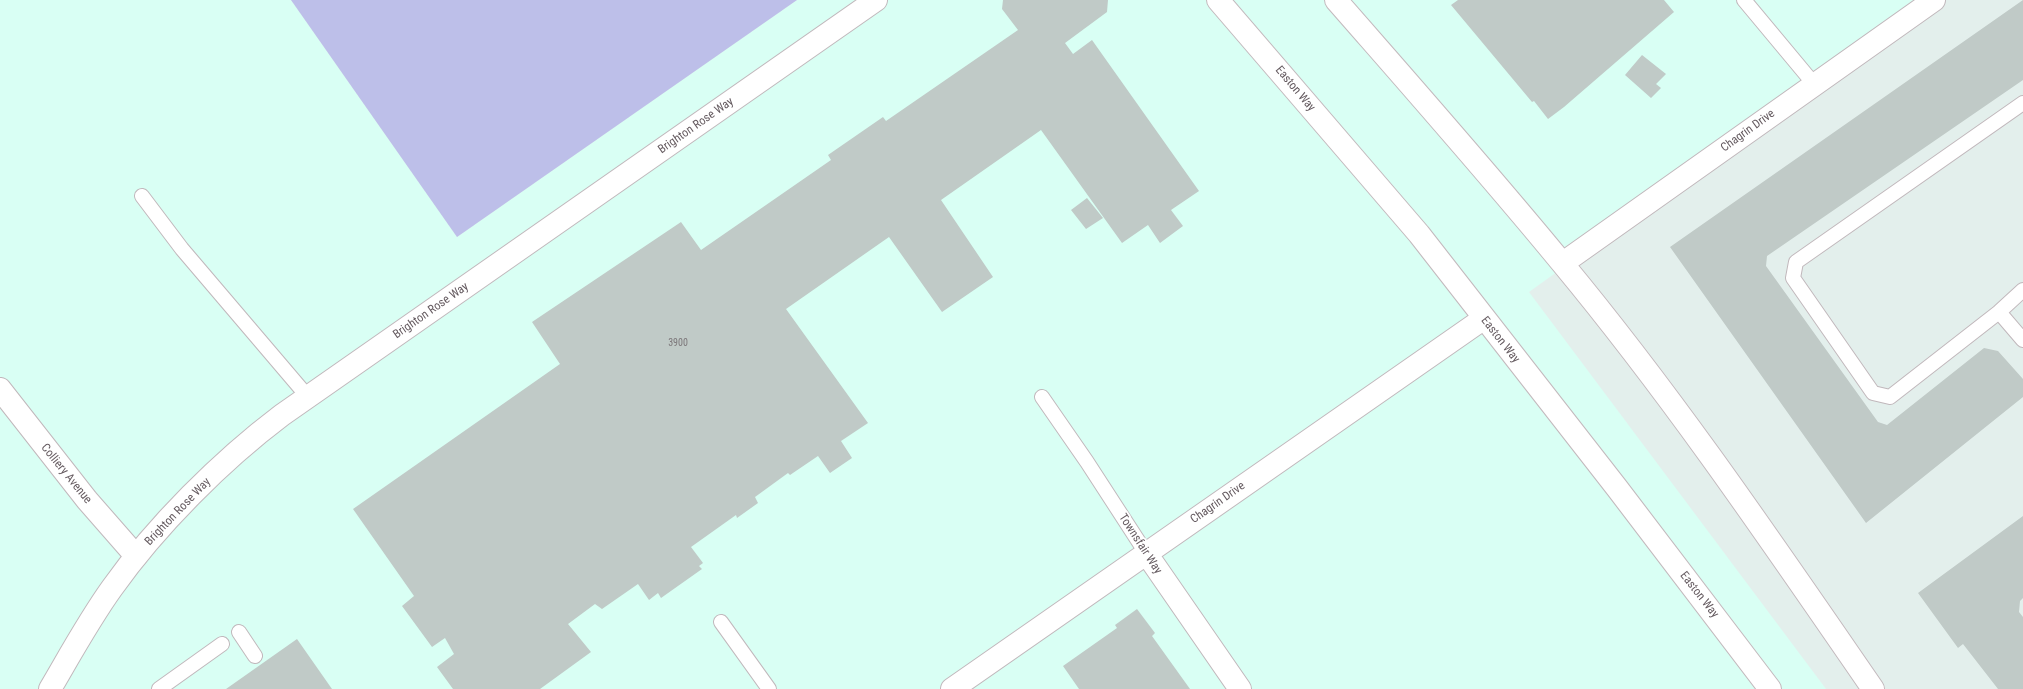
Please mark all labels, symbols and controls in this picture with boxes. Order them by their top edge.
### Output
street label: Easton Way [1272,63,1318,115]
street label: Brighton Rose Way [656,95,736,157]
street label: Chagrin Drive [1718,107,1778,155]
street label: Brighton Rose Way [391,280,471,342]
street label: Easton Way [1477,314,1523,366]
house number: 3900 [668,337,688,349]
street label: Colliery Avenue [38,441,94,507]
street label: Brighton Rose Way [142,475,214,549]
street label: Chagrin Drive [1188,479,1248,527]
street label: Townsfair Way [1115,511,1165,577]
street label: Easton Way [1676,569,1722,621]

